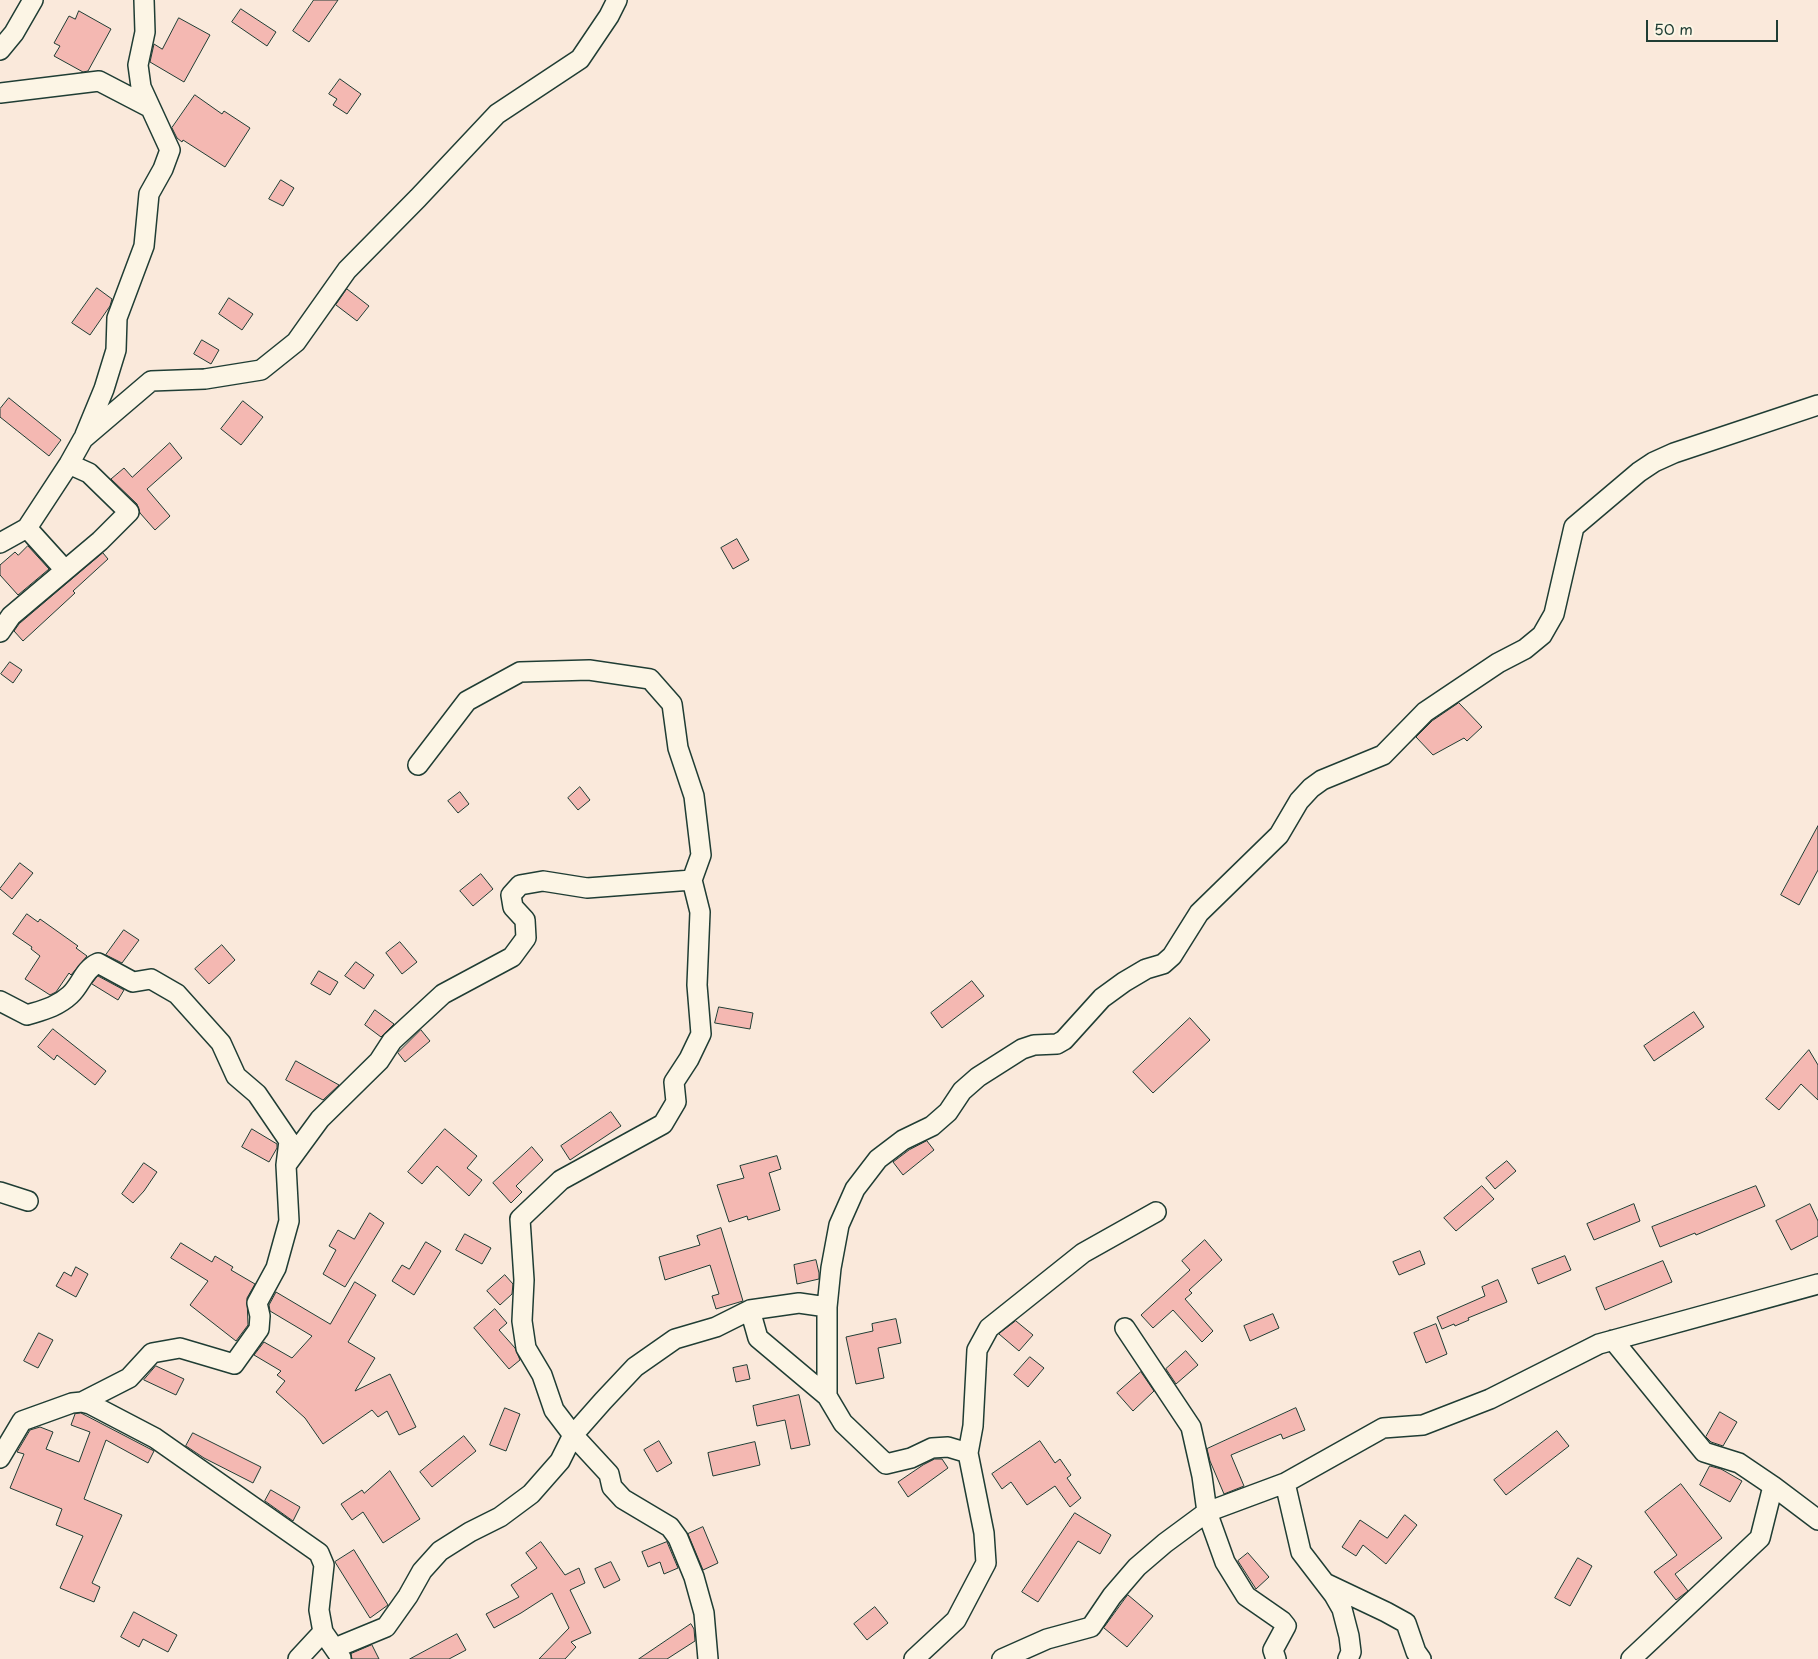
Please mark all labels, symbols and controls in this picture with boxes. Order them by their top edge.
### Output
scale bar [1648,10,1780,42]
text: 50 m [1654,17,1693,40]

